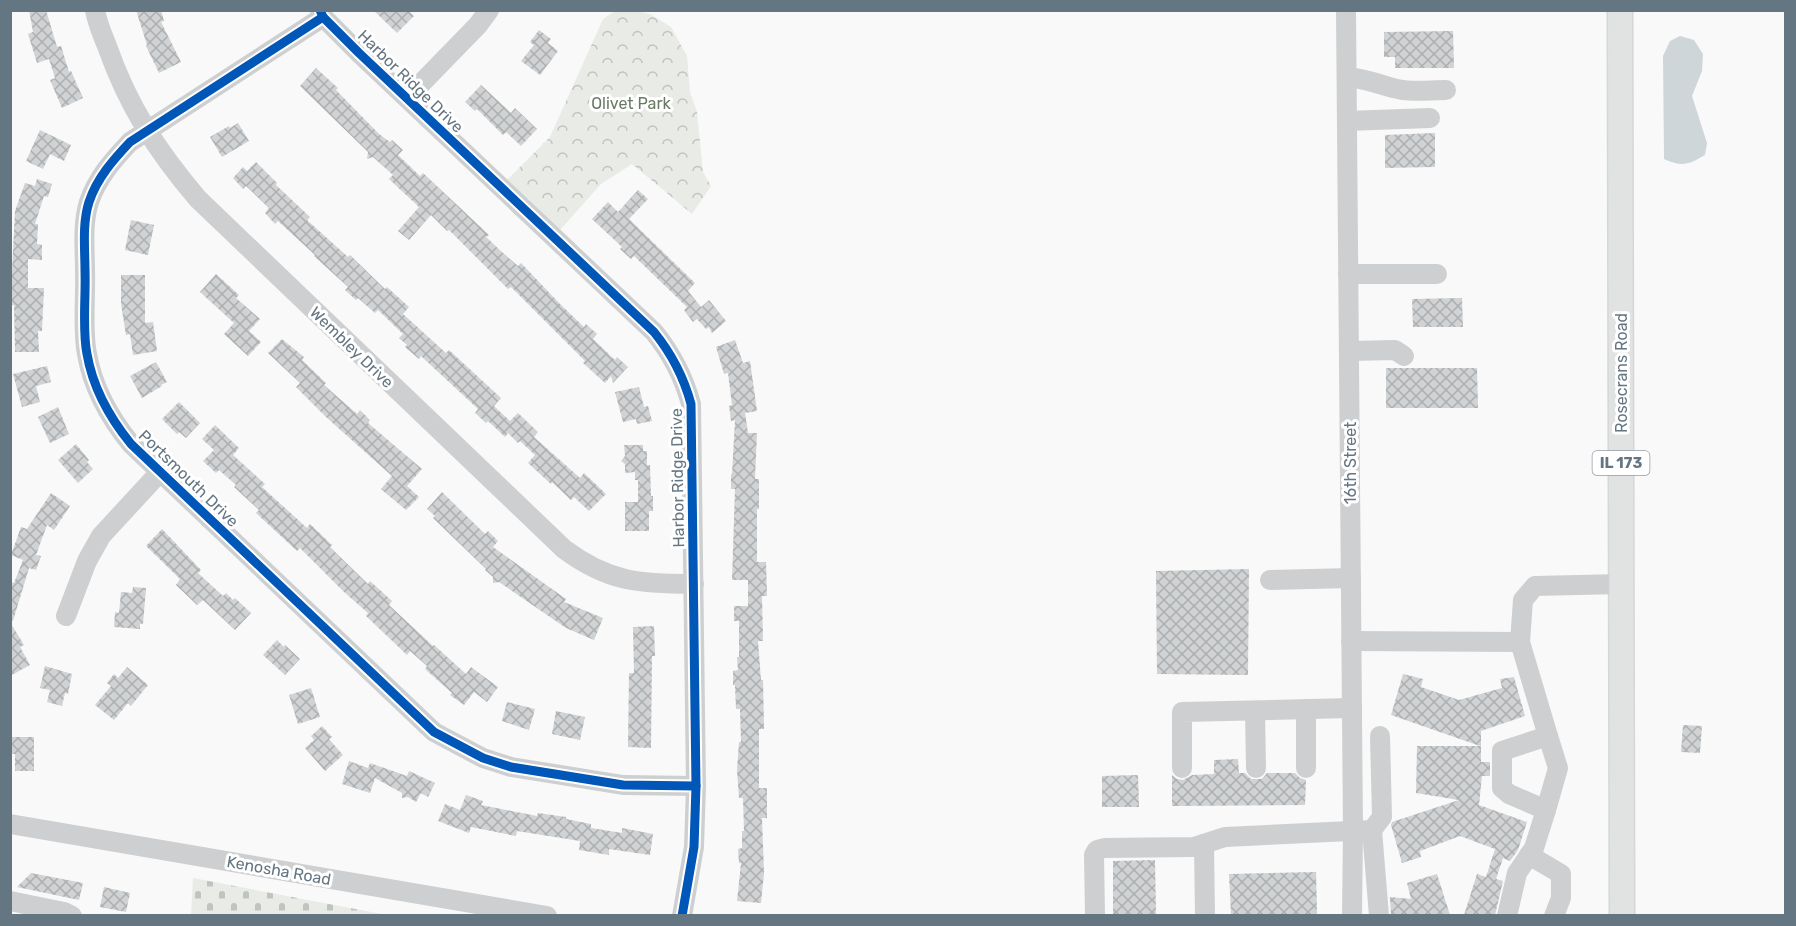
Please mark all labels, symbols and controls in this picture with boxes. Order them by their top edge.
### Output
street label: Harbor Ridge Drive [354,26,467,137]
park label: Olivet Park [591,94,672,113]
street label: Wembley Drive [306,303,397,392]
street label: Rosecrans Road [1612,313,1631,433]
street label: Harbor Ridge Drive [667,408,688,548]
street label: 16th Street [1341,422,1360,504]
street label: Portsmouth Drive [135,426,243,531]
road number: IL 173 [1592,451,1650,475]
street label: Kenosha Road [225,852,333,889]

